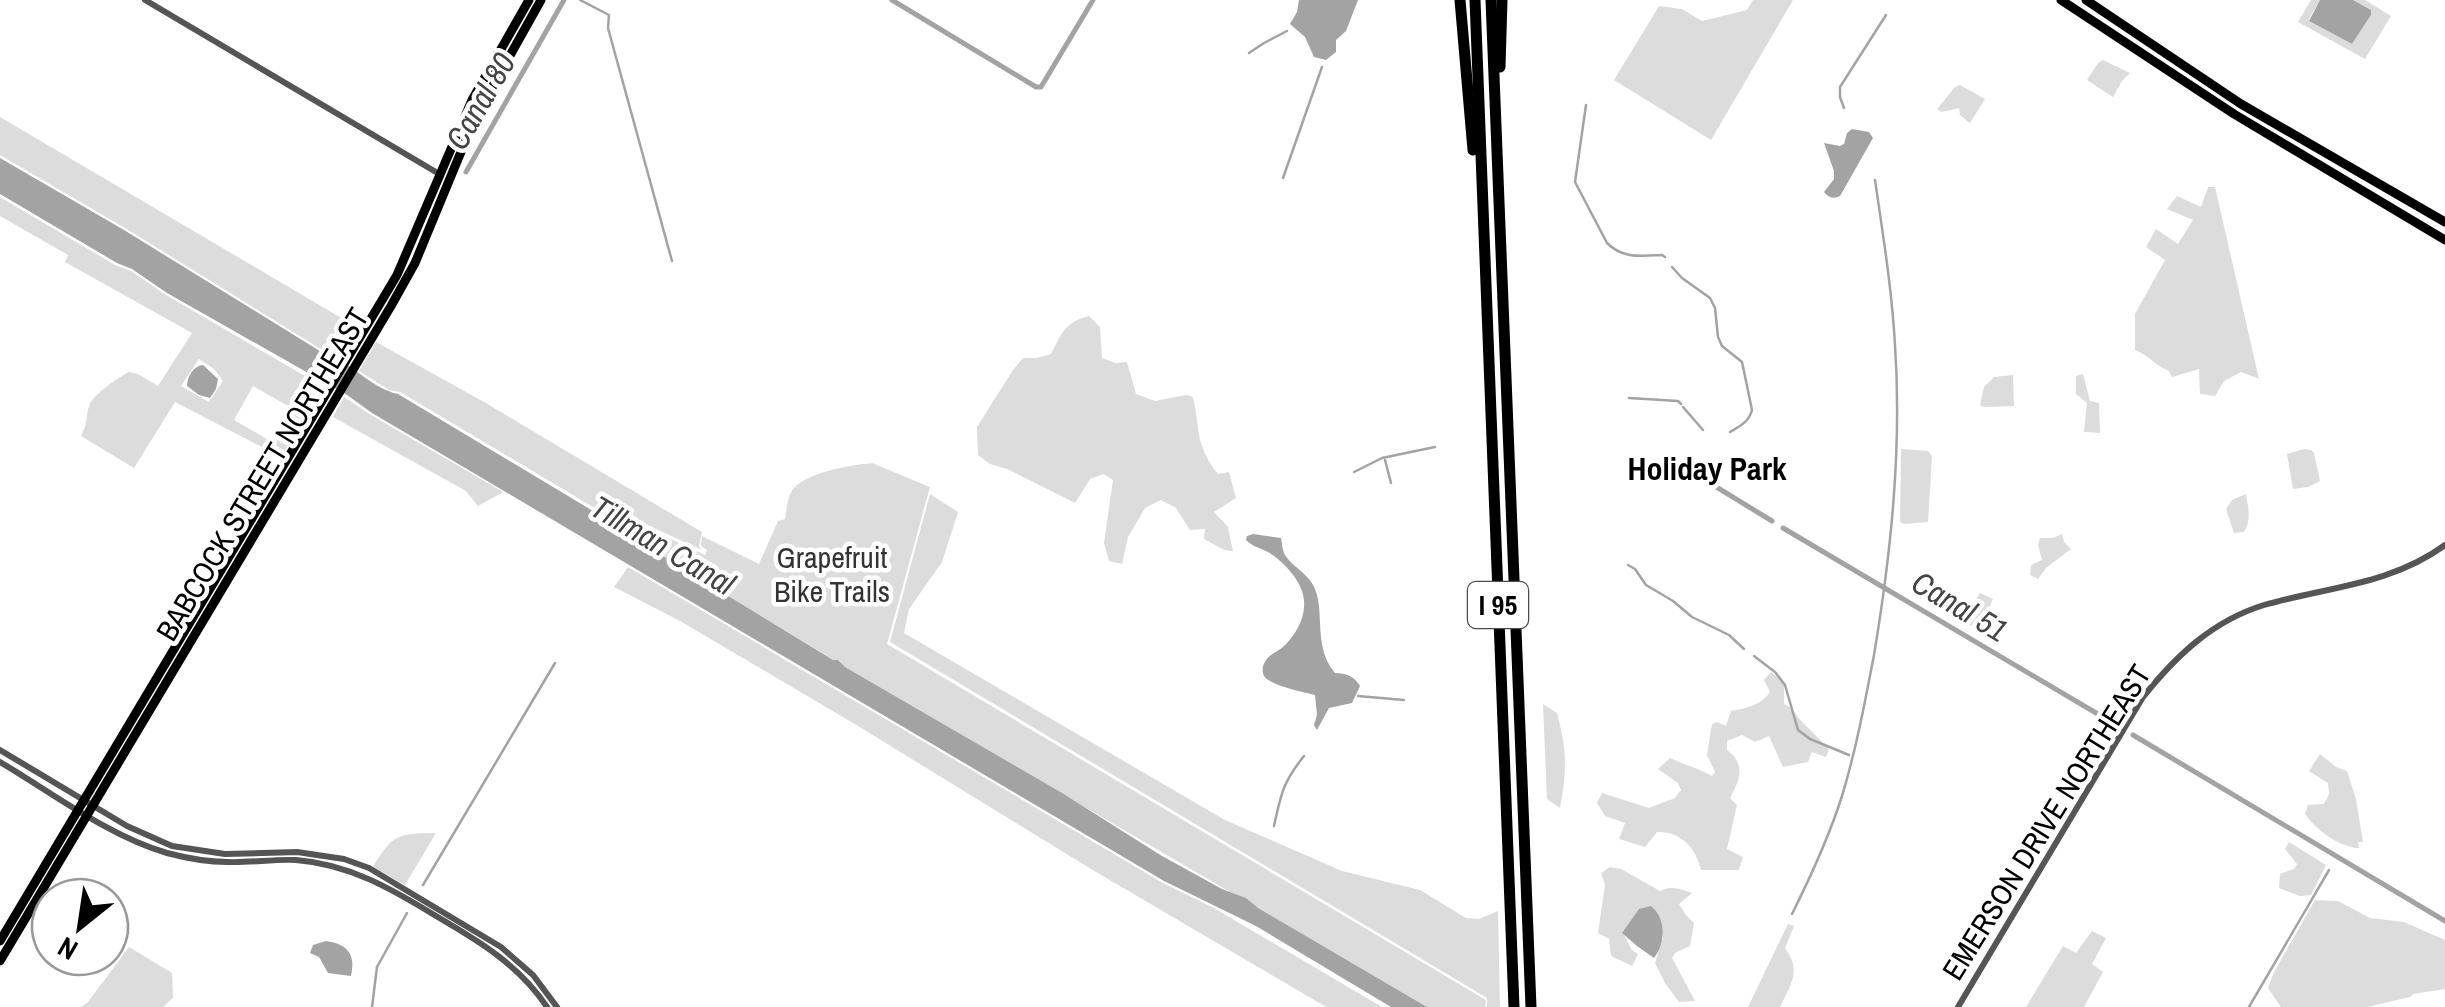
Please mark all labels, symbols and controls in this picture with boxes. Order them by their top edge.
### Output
water label: Canal 80 [435,44,525,157]
street label: BABCOCK STREET NORTHEAST [147,300,377,648]
district label: Holiday Park [1628,447,1787,490]
water label: Tillman Canal [583,485,744,605]
park label: Grapefruit Bike Trails [774,537,890,611]
water label: Canal 51 [1904,561,2016,651]
road number: I 95 [1468,582,1528,628]
street label: EMERSON DRIVE NORTHEAST [1932,657,2160,987]
north arrow [30,877,130,977]
text: N [51,928,84,969]

